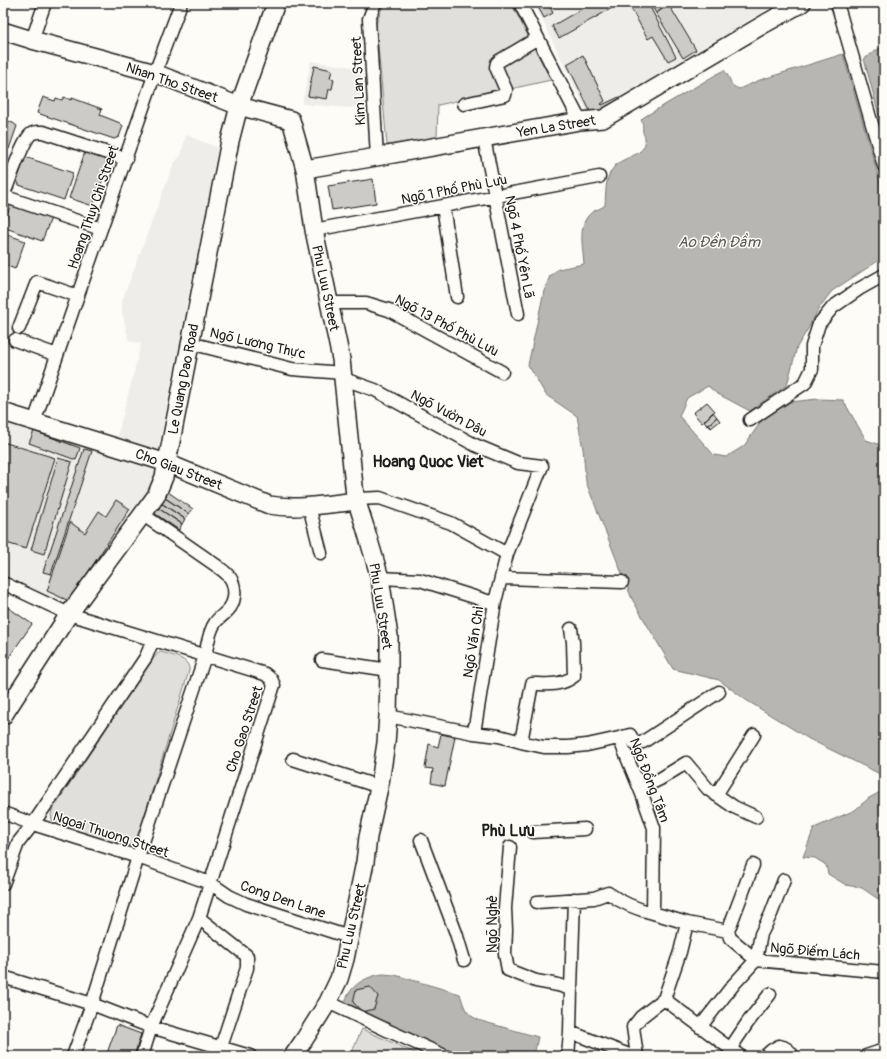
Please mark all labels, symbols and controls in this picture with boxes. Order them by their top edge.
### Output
street label: Kim Lan Street [348,36,369,126]
street label: Nhan Tho Street [124,59,220,106]
street label: Yen La Street [514,112,597,141]
street label: Hoang Thuy Chi Street [64,143,123,271]
street label: Ngõ 1 Phố Phù Lưu [400,170,508,208]
street label: Ngõ 4 Phố Yên Lã [501,194,539,300]
water label: Ao Đền Đầm [678,232,762,252]
street label: Phu Luu Street [308,244,343,333]
street label: Ngõ 13 Phố Phù Lưu [392,290,502,360]
street label: Le Quang Dao Road [164,322,203,436]
street label: Ngõ Lương Thực [208,324,308,363]
street label: Ngõ Vườn Dâu [408,386,490,441]
street label: Cho Giau Street [133,445,225,494]
district label: Hoang Quoc Viet [372,452,484,472]
street label: Phu Luu Street [365,562,396,651]
street label: Ngõ Văn Chỉ [459,605,488,679]
street label: Cho Gao Street [222,683,267,775]
street label: Ngõ Đồng Tâm [626,735,674,825]
street label: Ngoai Thuong Street [51,808,171,861]
district label: Phù Lưu [481,821,535,841]
street label: Cong Den Lane [238,877,328,922]
street label: Phu Luu Street [333,881,370,971]
street label: Ngõ Nghè [484,895,501,953]
street label: Ngõ Điếm Lách [769,939,861,964]

